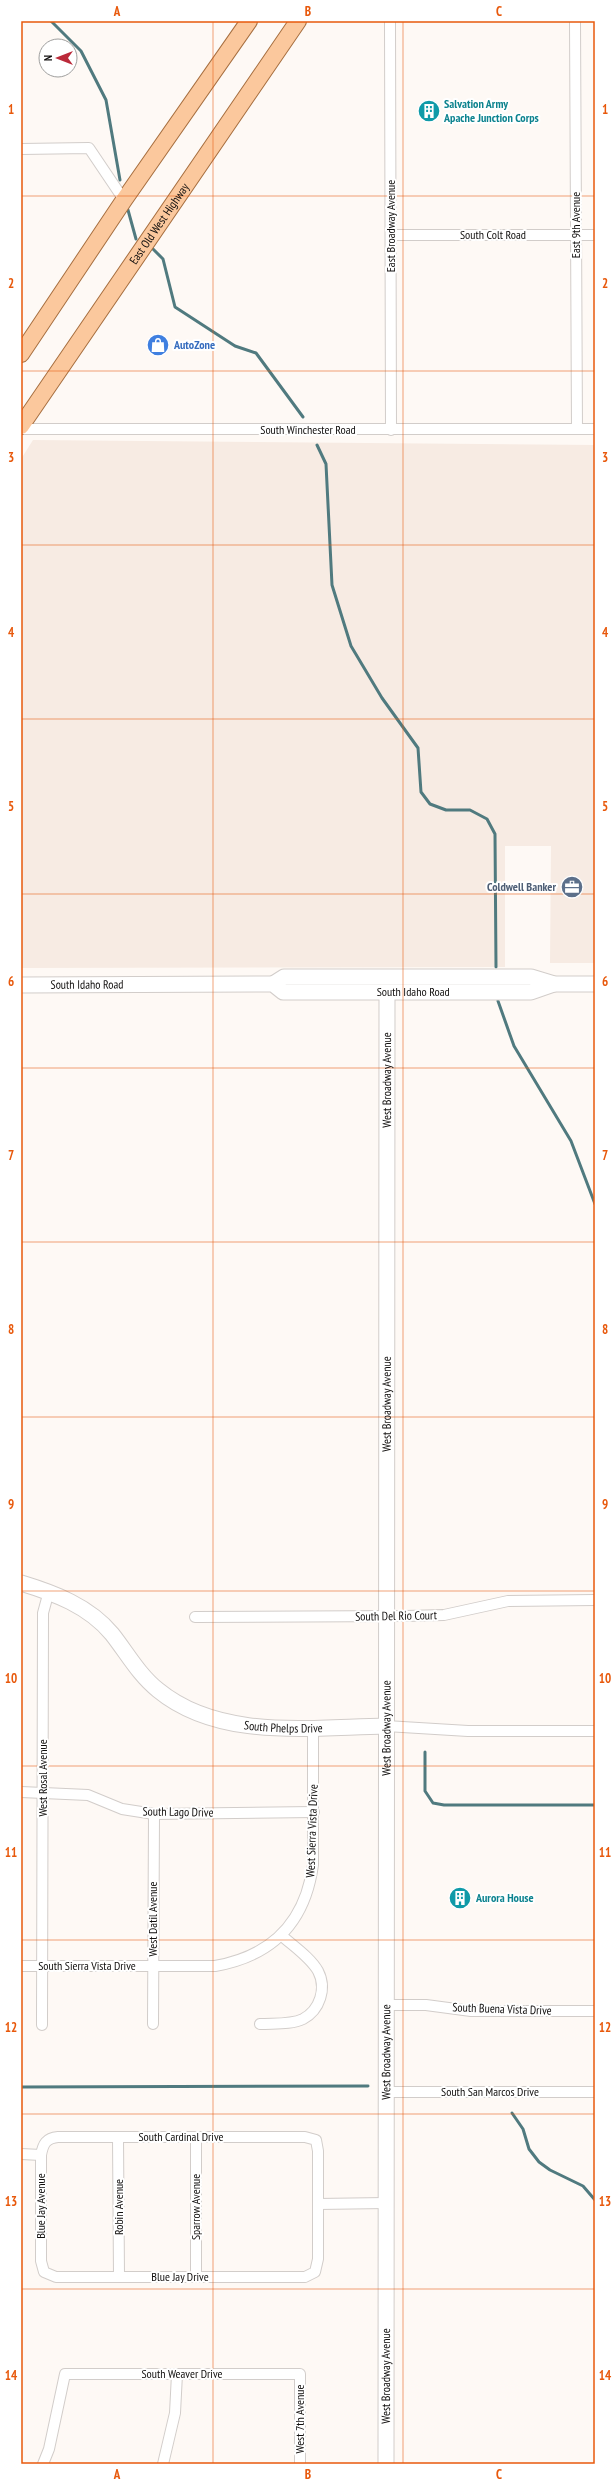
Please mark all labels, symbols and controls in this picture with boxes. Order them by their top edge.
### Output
text: A [113,3,121,20]
text: B [305,3,311,20]
text: C [496,3,502,20]
north arrow [38,38,78,78]
text: N [41,55,55,61]
place label: Salvation Army Apache Junction Corps [443,96,539,125]
building icon: Salvation Army Apache Junction Corps [416,98,442,124]
text: 1 [8,101,14,118]
text: 1 [602,101,608,118]
street label: East Old West Highway [126,180,192,267]
street label: East Broadway Avenue [383,180,398,272]
street label: East 9th Avenue [568,192,583,258]
street label: South Colt Road [460,227,526,242]
text: 2 [8,275,14,292]
text: 2 [602,275,608,292]
shop icon: AutoZone [145,332,171,358]
place label: AutoZone [173,337,215,352]
street label: South Winchester Road [260,422,356,437]
text: 3 [8,449,14,466]
text: 3 [602,449,608,466]
text: 4 [8,624,15,641]
text: 4 [602,624,609,641]
text: 5 [8,798,14,815]
text: 5 [602,798,608,815]
office icon: Coldwell Banker [559,874,585,900]
place label: Coldwell Banker [487,879,556,894]
text: 6 [8,973,14,990]
text: 6 [602,973,608,990]
street label: South Idaho Road [50,977,124,992]
street label: South Idaho Road [377,984,450,999]
street label: West Broadway Avenue [379,1032,394,1128]
text: 7 [8,1147,14,1164]
text: 7 [602,1147,608,1164]
text: 8 [8,1321,14,1338]
text: 8 [602,1321,608,1338]
street label: West Broadway Avenue [379,1356,394,1452]
text: 9 [8,1496,14,1513]
text: 9 [602,1496,608,1513]
street label: South Del Rio Court [355,1607,438,1624]
text: 10 [5,1670,17,1687]
text: 10 [599,1670,611,1687]
street label: West Broadway Avenue [378,1680,394,1776]
street label: South Phelps Drive [243,1717,323,1736]
street label: West Rosal Avenue [35,1739,50,1817]
street label: West Sierra Vista Drive [302,1784,321,1878]
street label: South Lago Drive [142,1803,214,1820]
text: 11 [5,1844,17,1861]
text: 11 [599,1844,611,1861]
street label: West Datil Avenue [145,1882,160,1956]
building icon: Aurora House [447,1885,473,1911]
place label: Aurora House [475,1890,534,1905]
street label: South Sierra Vista Drive [38,1958,136,1973]
street label: South Buena Vista Drive [452,1999,552,2018]
street label: West Broadway Avenue [378,2004,393,2100]
text: 12 [5,2019,17,2036]
text: 12 [599,2019,611,2036]
street label: South San Marcos Drive [441,2084,539,2099]
street label: South Cardinal Drive [138,2129,224,2144]
street label: Blue Jay Avenue [33,2173,48,2239]
street label: Sparrow Avenue [188,2174,203,2240]
street label: Robin Avenue [111,2179,126,2235]
text: 13 [5,2193,17,2210]
text: 13 [599,2193,611,2210]
street label: Blue Jay Drive [151,2269,209,2284]
street label: West Broadway Avenue [378,2328,393,2424]
street label: South Weaver Drive [141,2366,223,2381]
text: 14 [5,2367,18,2384]
text: 14 [599,2367,612,2384]
street label: West 7th Avenue [292,2384,307,2453]
text: A [113,2466,121,2483]
text: B [305,2466,311,2483]
text: C [496,2466,502,2483]

